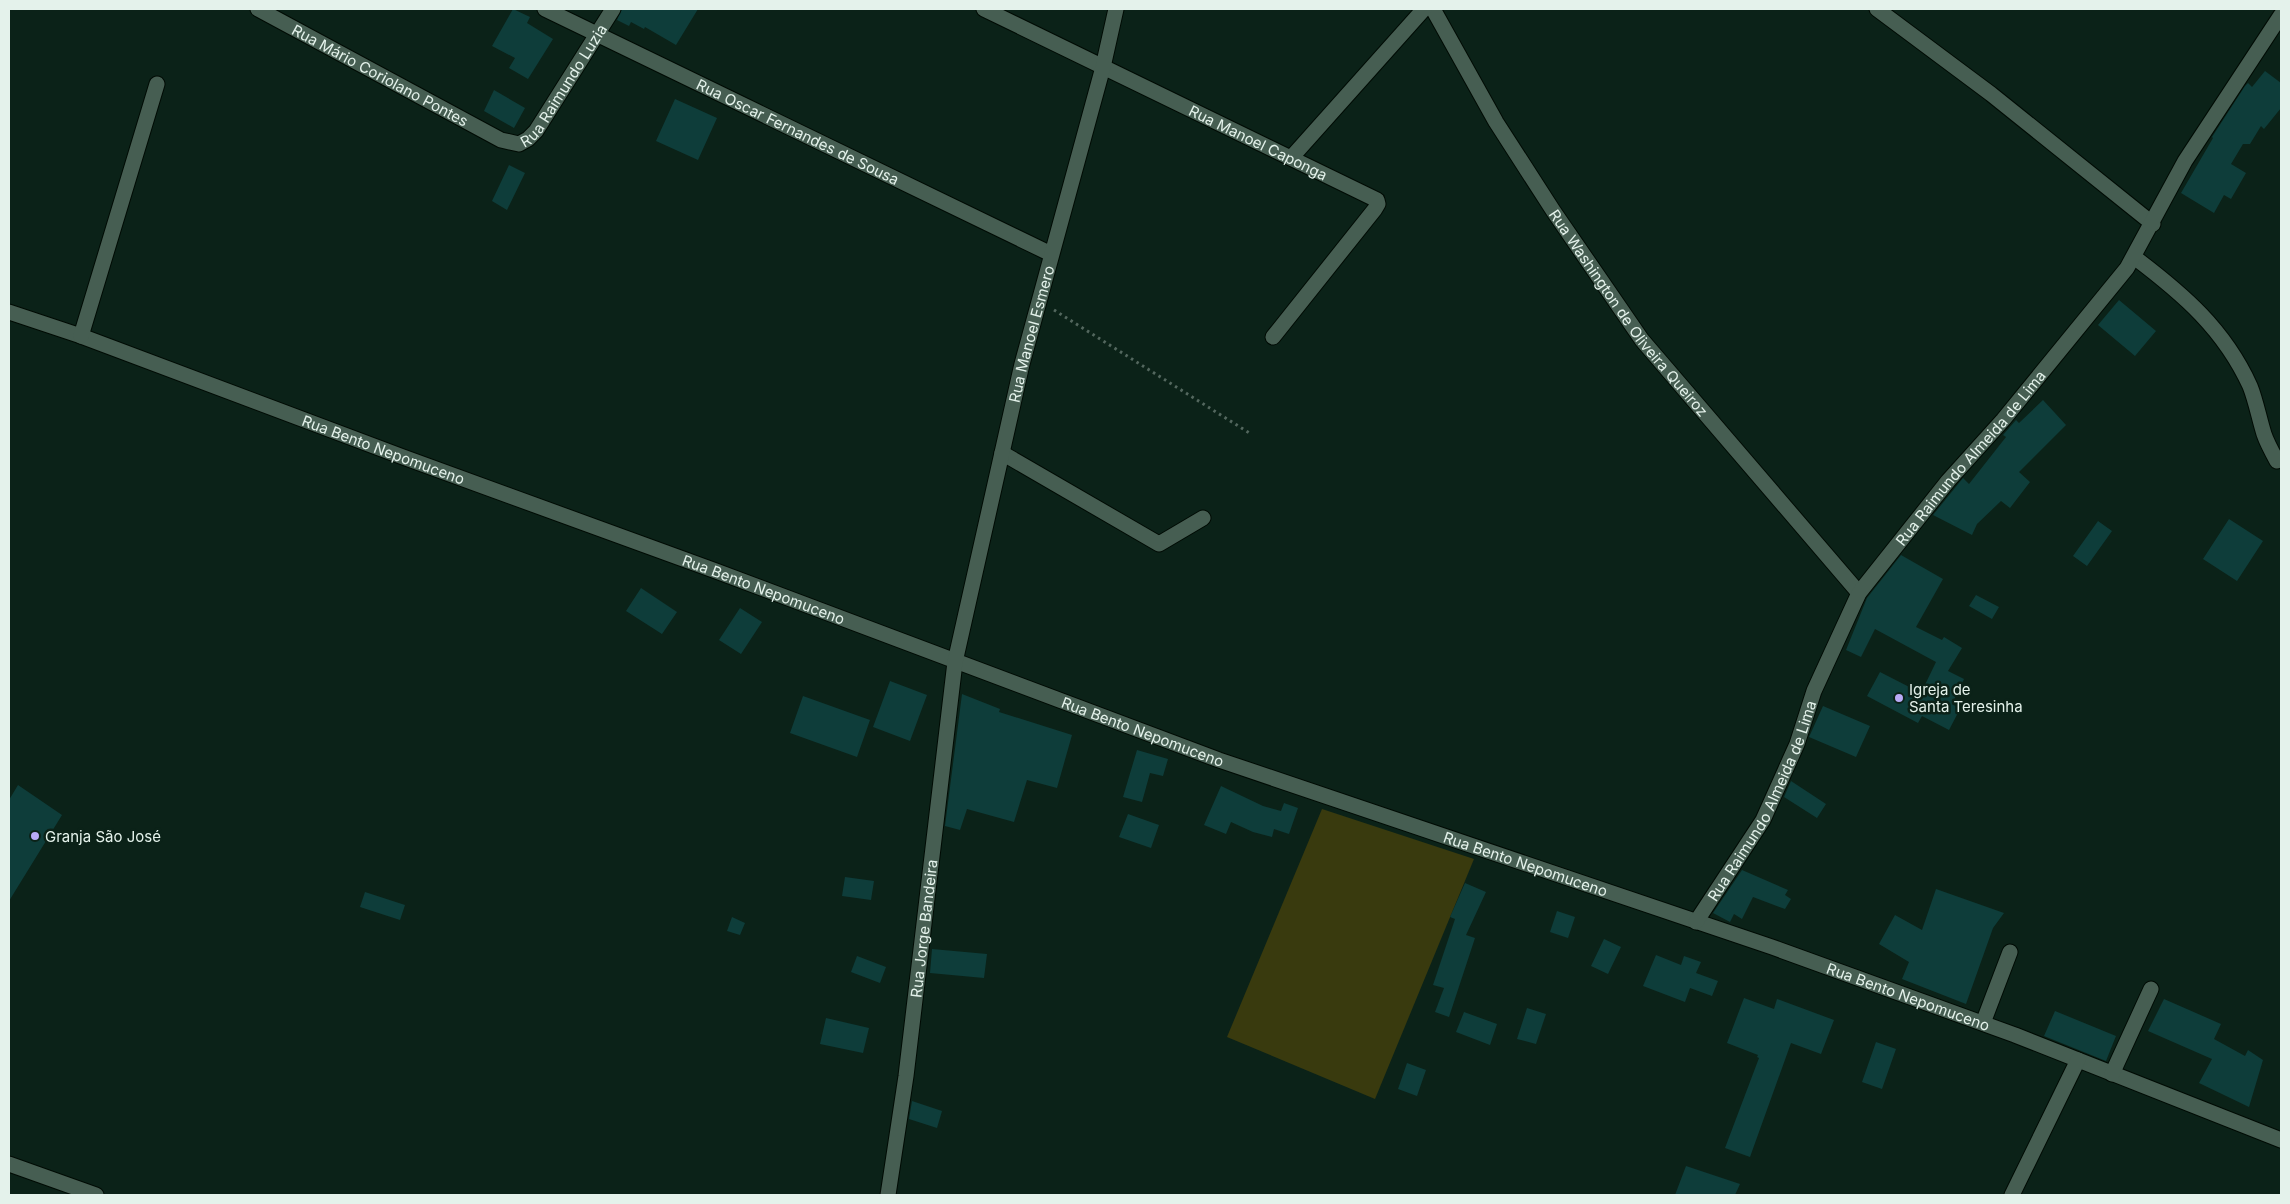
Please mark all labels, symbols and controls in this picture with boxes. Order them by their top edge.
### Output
street label: Rua Mário Coriolano Pontes [289,20,472,130]
street label: Rua Raimundo Luzia [517,20,611,151]
street label: Rua Oscar Fernandes de Sousa [694,74,902,189]
street label: Rua Manoel Caponga [1186,101,1331,184]
street label: Rua Washington de Oliveira Queiroz [1545,205,1713,420]
street label: Rua Manoel Esmero [1004,263,1058,404]
street label: Rua Raimundo Almeida de Lima [1891,366,2049,549]
street label: Rua Bento Nepomuceno [300,410,467,488]
street label: Rua Bento Nepomuceno [680,550,848,628]
place label: Igreja de Santa Teresinha [1909,680,2023,716]
street label: Rua Bento Nepomuceno [1059,692,1227,771]
marker: Igreja de Santa Teresinha [1893,692,1905,704]
street label: Rua Raimundo Almeida de Lima [1703,698,1820,904]
place label: Granja São José [45,827,161,846]
street label: Rua Bento Nepomuceno [1441,827,1610,900]
marker: Granja São José [29,830,41,842]
street label: Rua Jorge Bandeira [906,858,941,999]
street label: Rua Bento Nepomuceno [1824,958,1992,1035]

